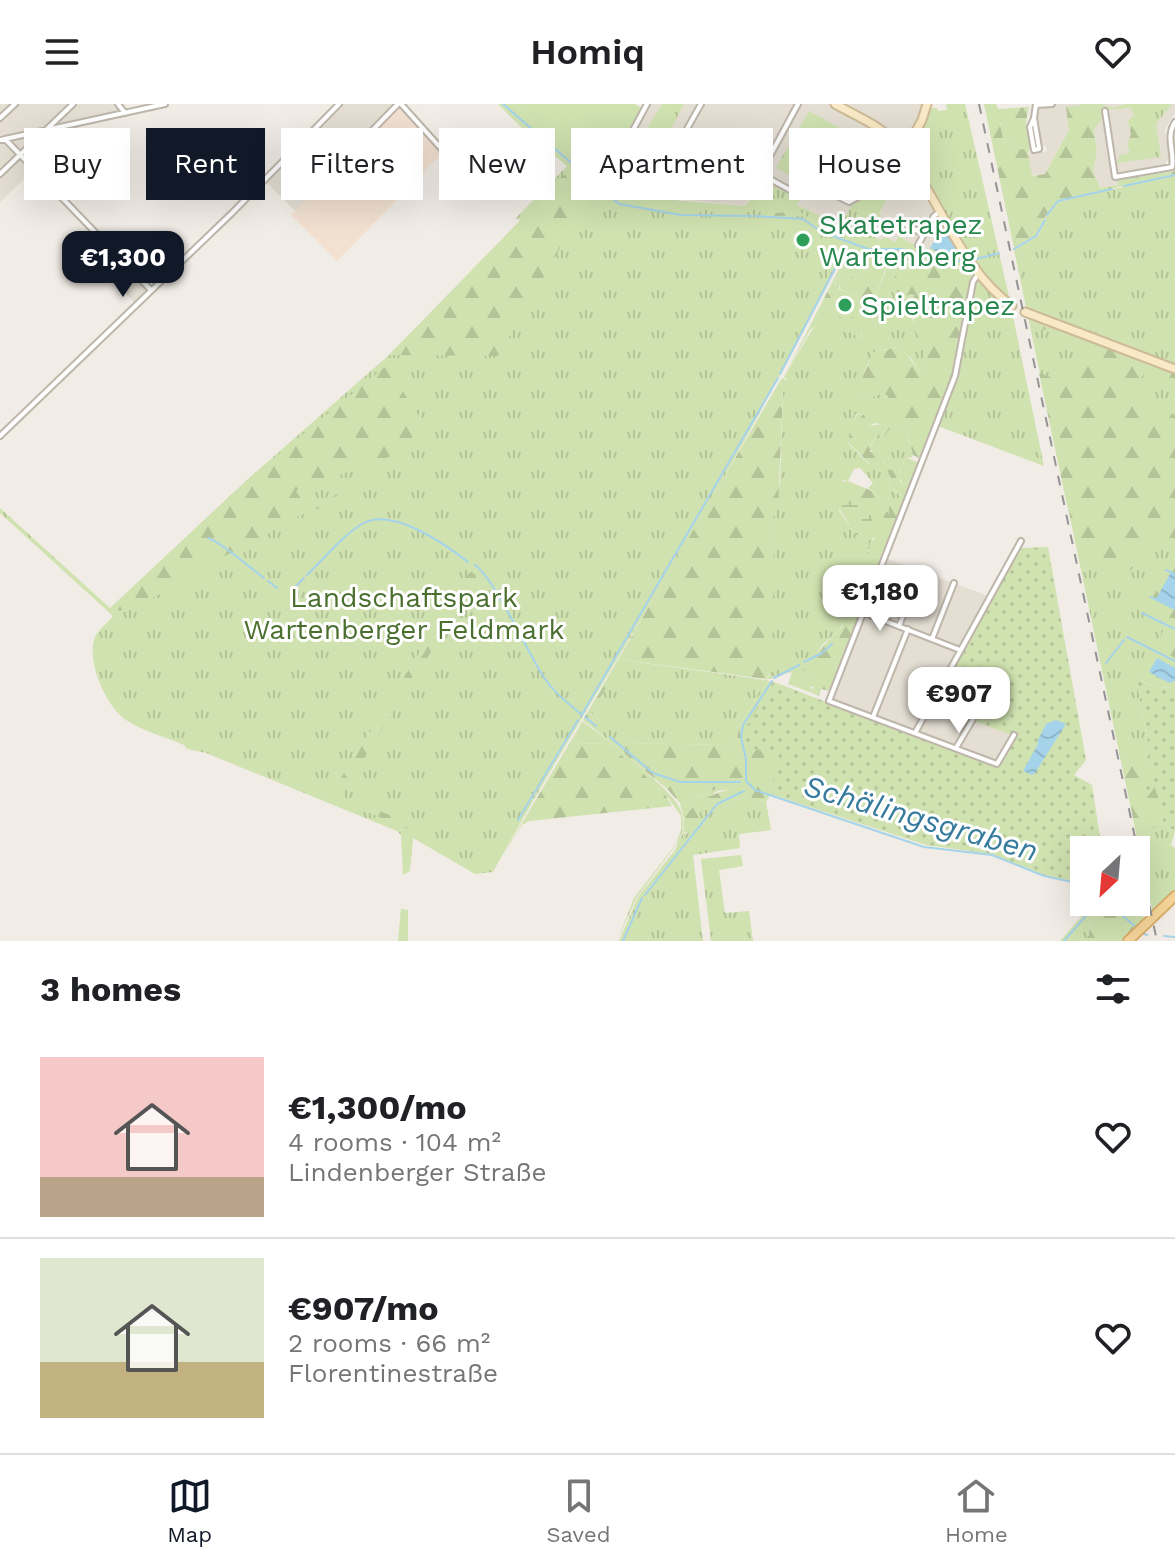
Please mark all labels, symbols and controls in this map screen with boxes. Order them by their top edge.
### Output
icon: menu [40,30,84,74]
icon: heart [1091,30,1135,74]
text: Homiq [530,31,645,73]
chip: Buy [24,128,130,200]
chip: Rent [146,128,265,200]
chip: Filters [281,128,423,200]
chip: New [439,128,555,200]
chip: Apartment [571,128,773,200]
chip: House [789,128,930,200]
place label: Skatetrapez Wartenberg [819,208,983,273]
pin: €1,300 [58,231,188,299]
marker: Skatetrapez Wartenberg [794,231,812,249]
text: €1,300 [80,242,166,272]
place label: Spieltrapez [861,289,1015,322]
marker: Spieltrapez [836,296,854,314]
pin: €1,180 [815,565,945,633]
text: €1,180 [841,576,919,606]
park label: Landschaftspark Wartenberger Feldmark [244,581,565,646]
pin: €907 [912,667,1006,735]
text: €907 [926,678,992,708]
water label: Schälingsgraben [800,768,1042,868]
north arrow [1070,836,1150,916]
map controls [1070,836,1150,916]
icon: filters [1091,967,1135,1011]
text: 3 homes [40,969,181,1009]
text: €1,300/mo [288,1087,467,1127]
icon: home [104,1089,200,1185]
icon: heart [1091,1115,1135,1159]
text: 4 rooms · 104 m² [288,1127,501,1157]
text: Lindenberger Straße [288,1157,547,1187]
text: €907/mo [288,1288,439,1328]
icon: home [104,1290,200,1386]
icon: heart [1091,1316,1135,1360]
text: 2 rooms · 66 m² [288,1328,490,1358]
text: Florentinestraße [288,1358,498,1388]
tab: Map [167,1474,212,1547]
tab: Saved [547,1474,610,1547]
tab: Home [945,1474,1008,1547]

